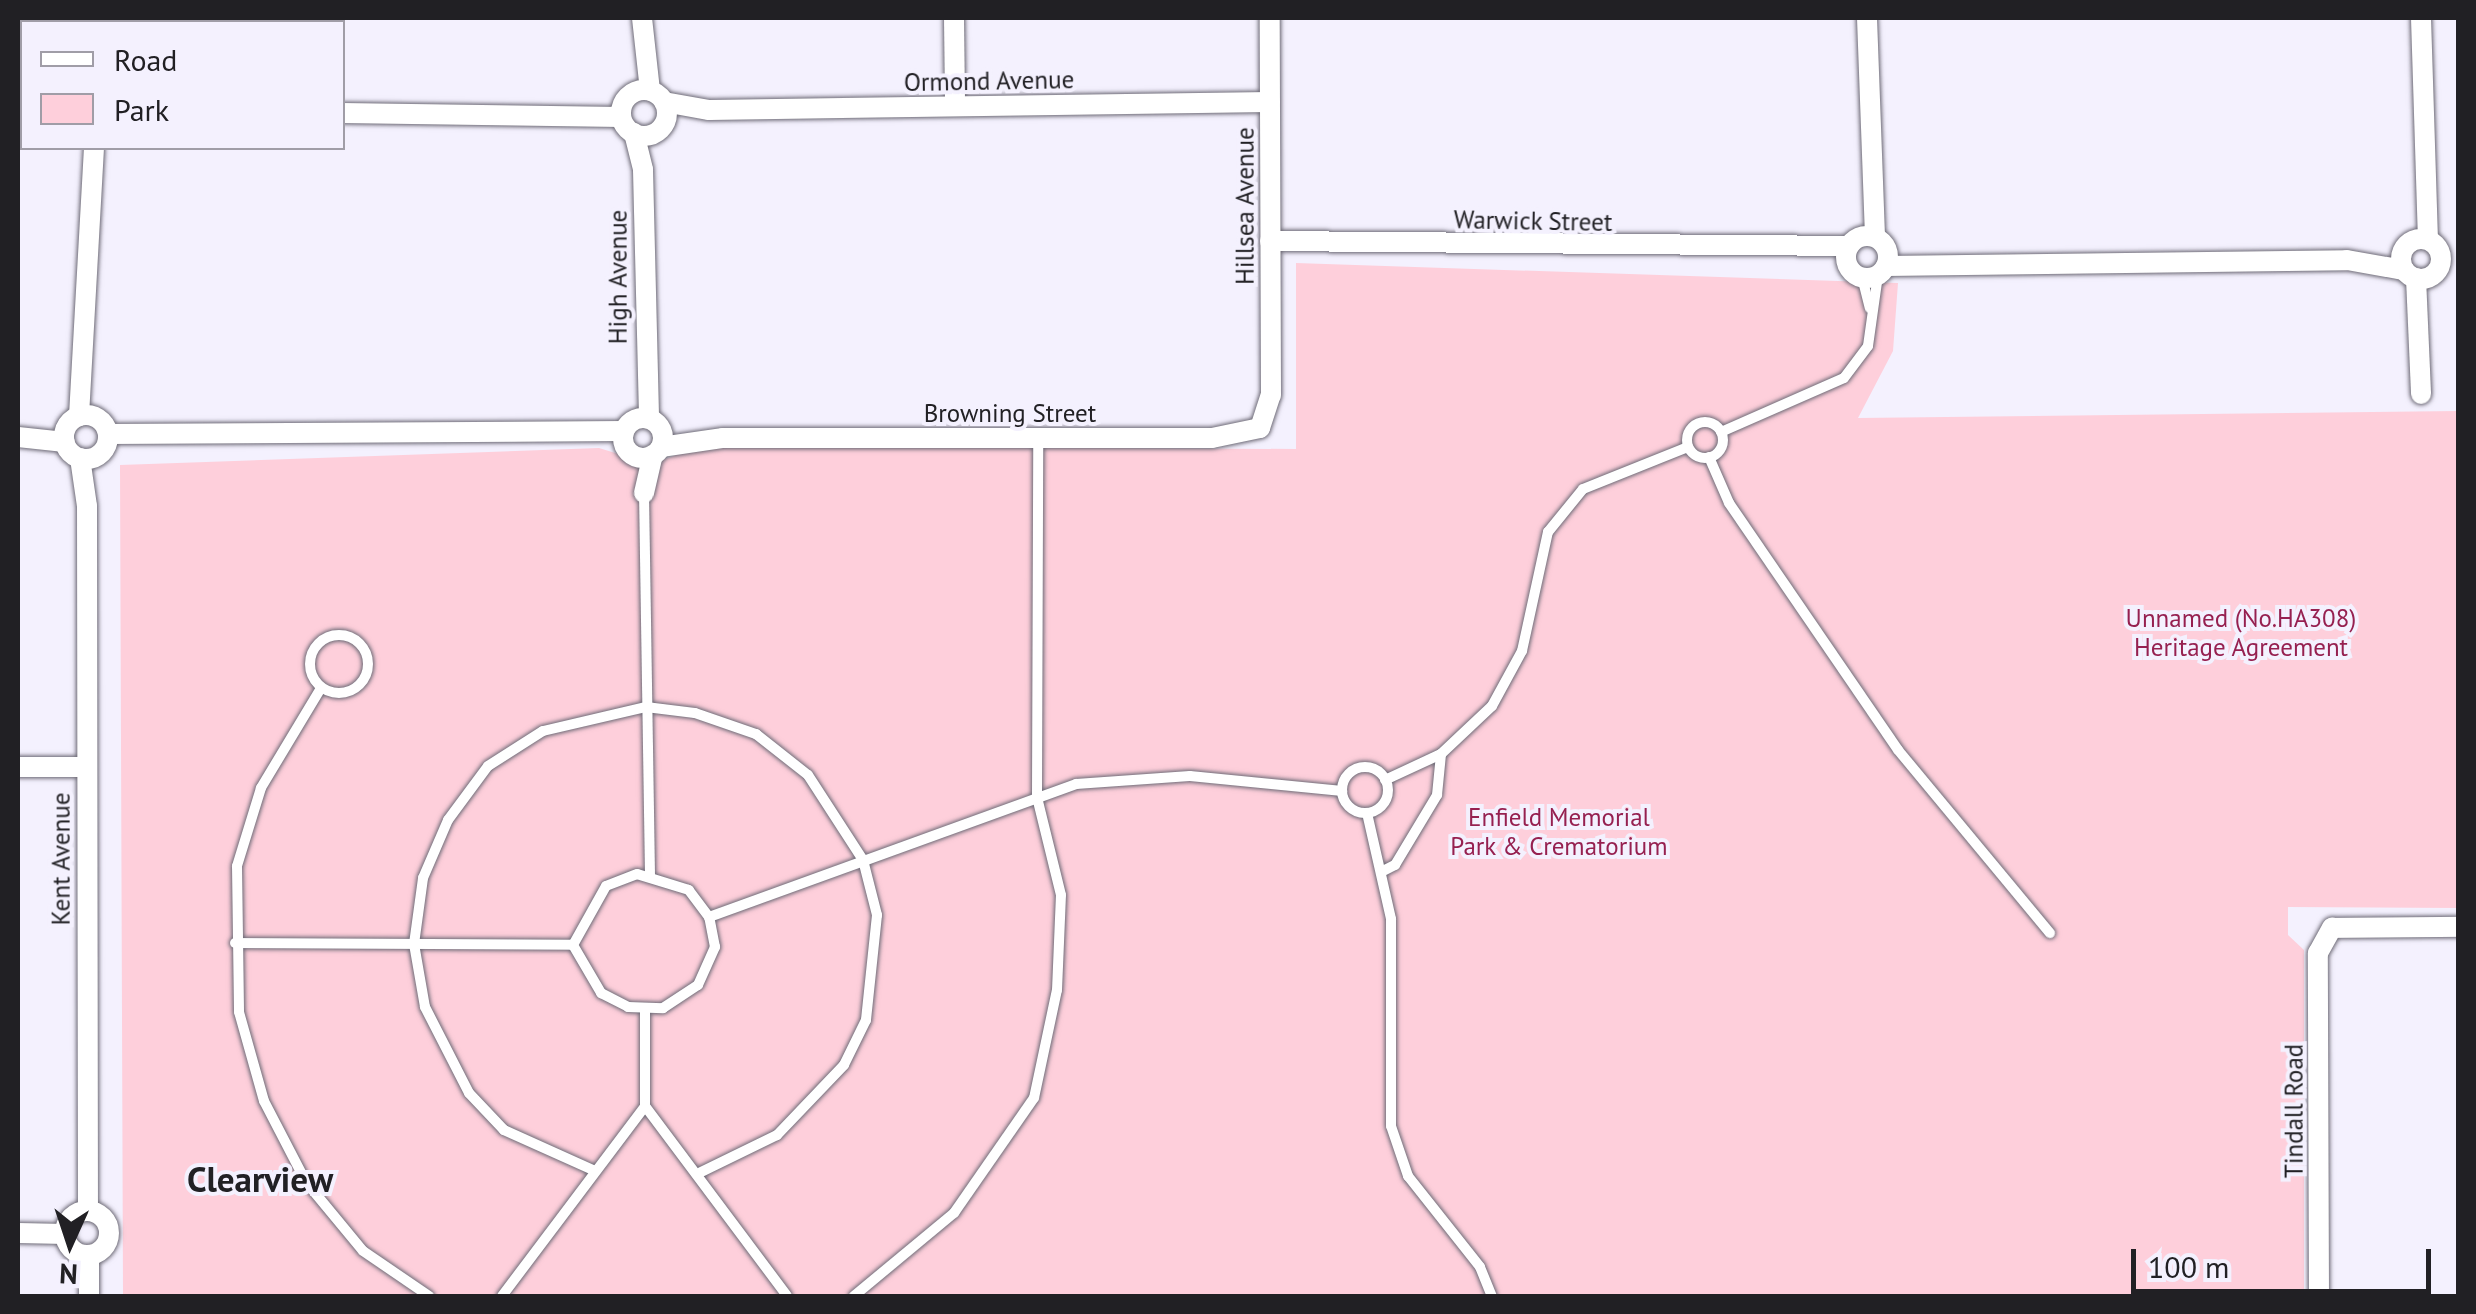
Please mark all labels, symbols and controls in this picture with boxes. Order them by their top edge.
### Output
legend [20,20,345,150]
text: Road [114,40,178,79]
street label: Ormond Avenue [903,65,1075,97]
text: Park [114,90,169,129]
street label: Hillsea Avenue [1230,127,1260,285]
street label: Warwick Street [1453,205,1613,237]
street label: High Avenue [603,209,633,345]
street label: Browning Street [924,398,1096,428]
park label: Unnamed (No.HA308) Heritage Agreement [2126,604,2356,663]
street label: Kent Avenue [46,792,76,926]
park label: Enfield Memorial Park & Crematorium [1450,803,1668,862]
street label: Tindall Road [2279,1044,2309,1178]
district label: Clearview [187,1158,333,1200]
north arrow [20,1194,120,1294]
scale bar [2136,1229,2436,1291]
text: 100 m [2148,1247,2229,1286]
text: N [58,1256,79,1293]

